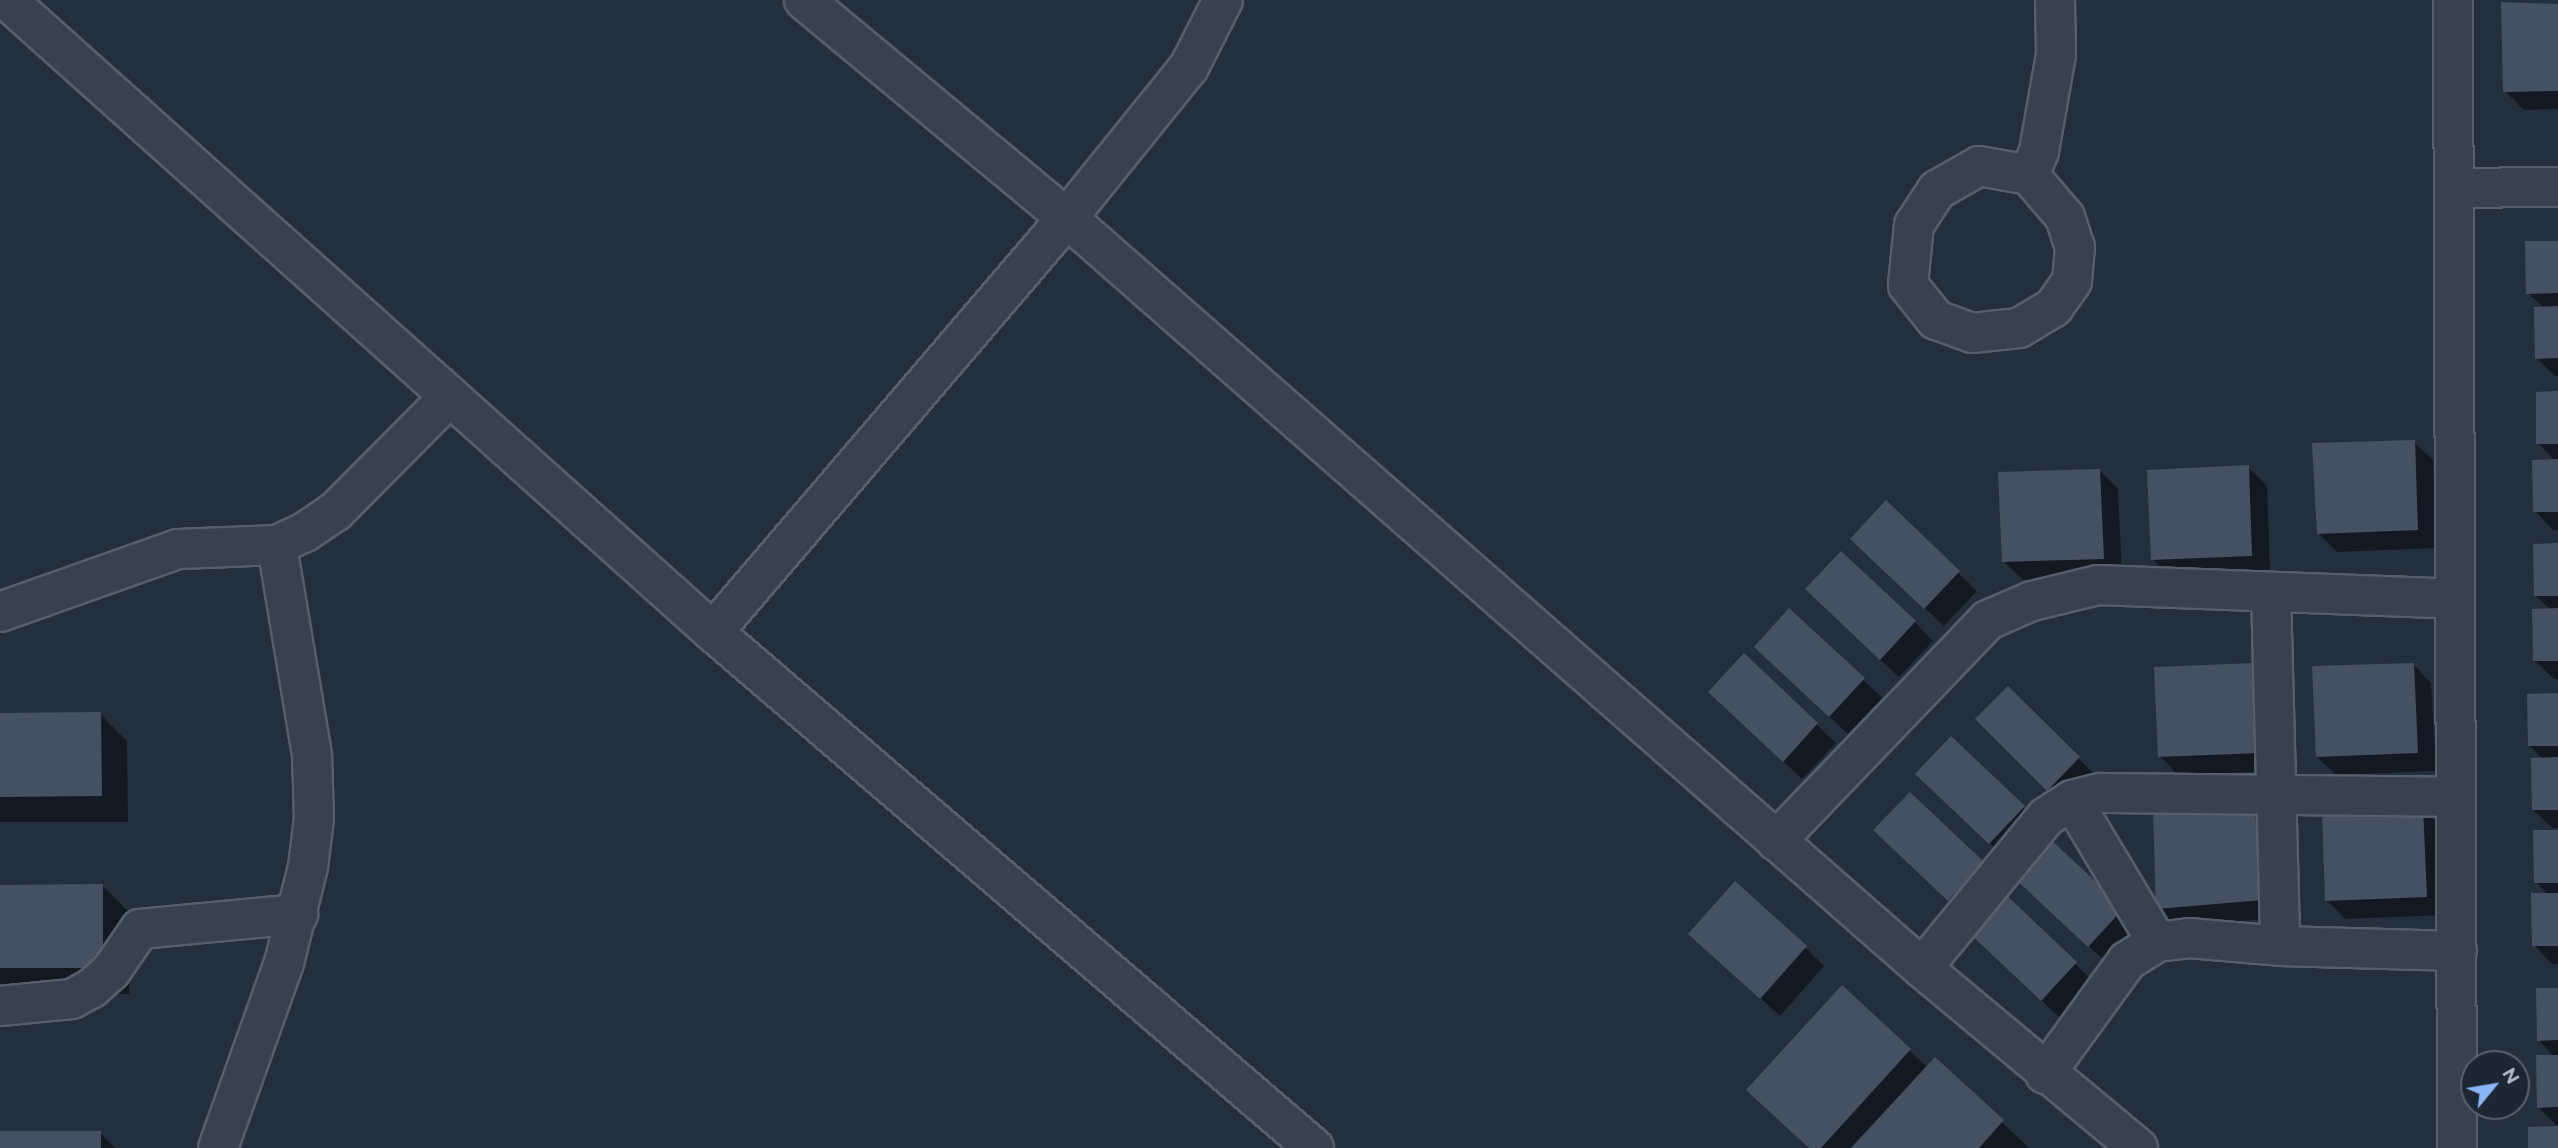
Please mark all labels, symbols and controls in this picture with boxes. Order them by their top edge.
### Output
north arrow [2460,1050,2530,1120]
text: N [2498,1064,2525,1087]

